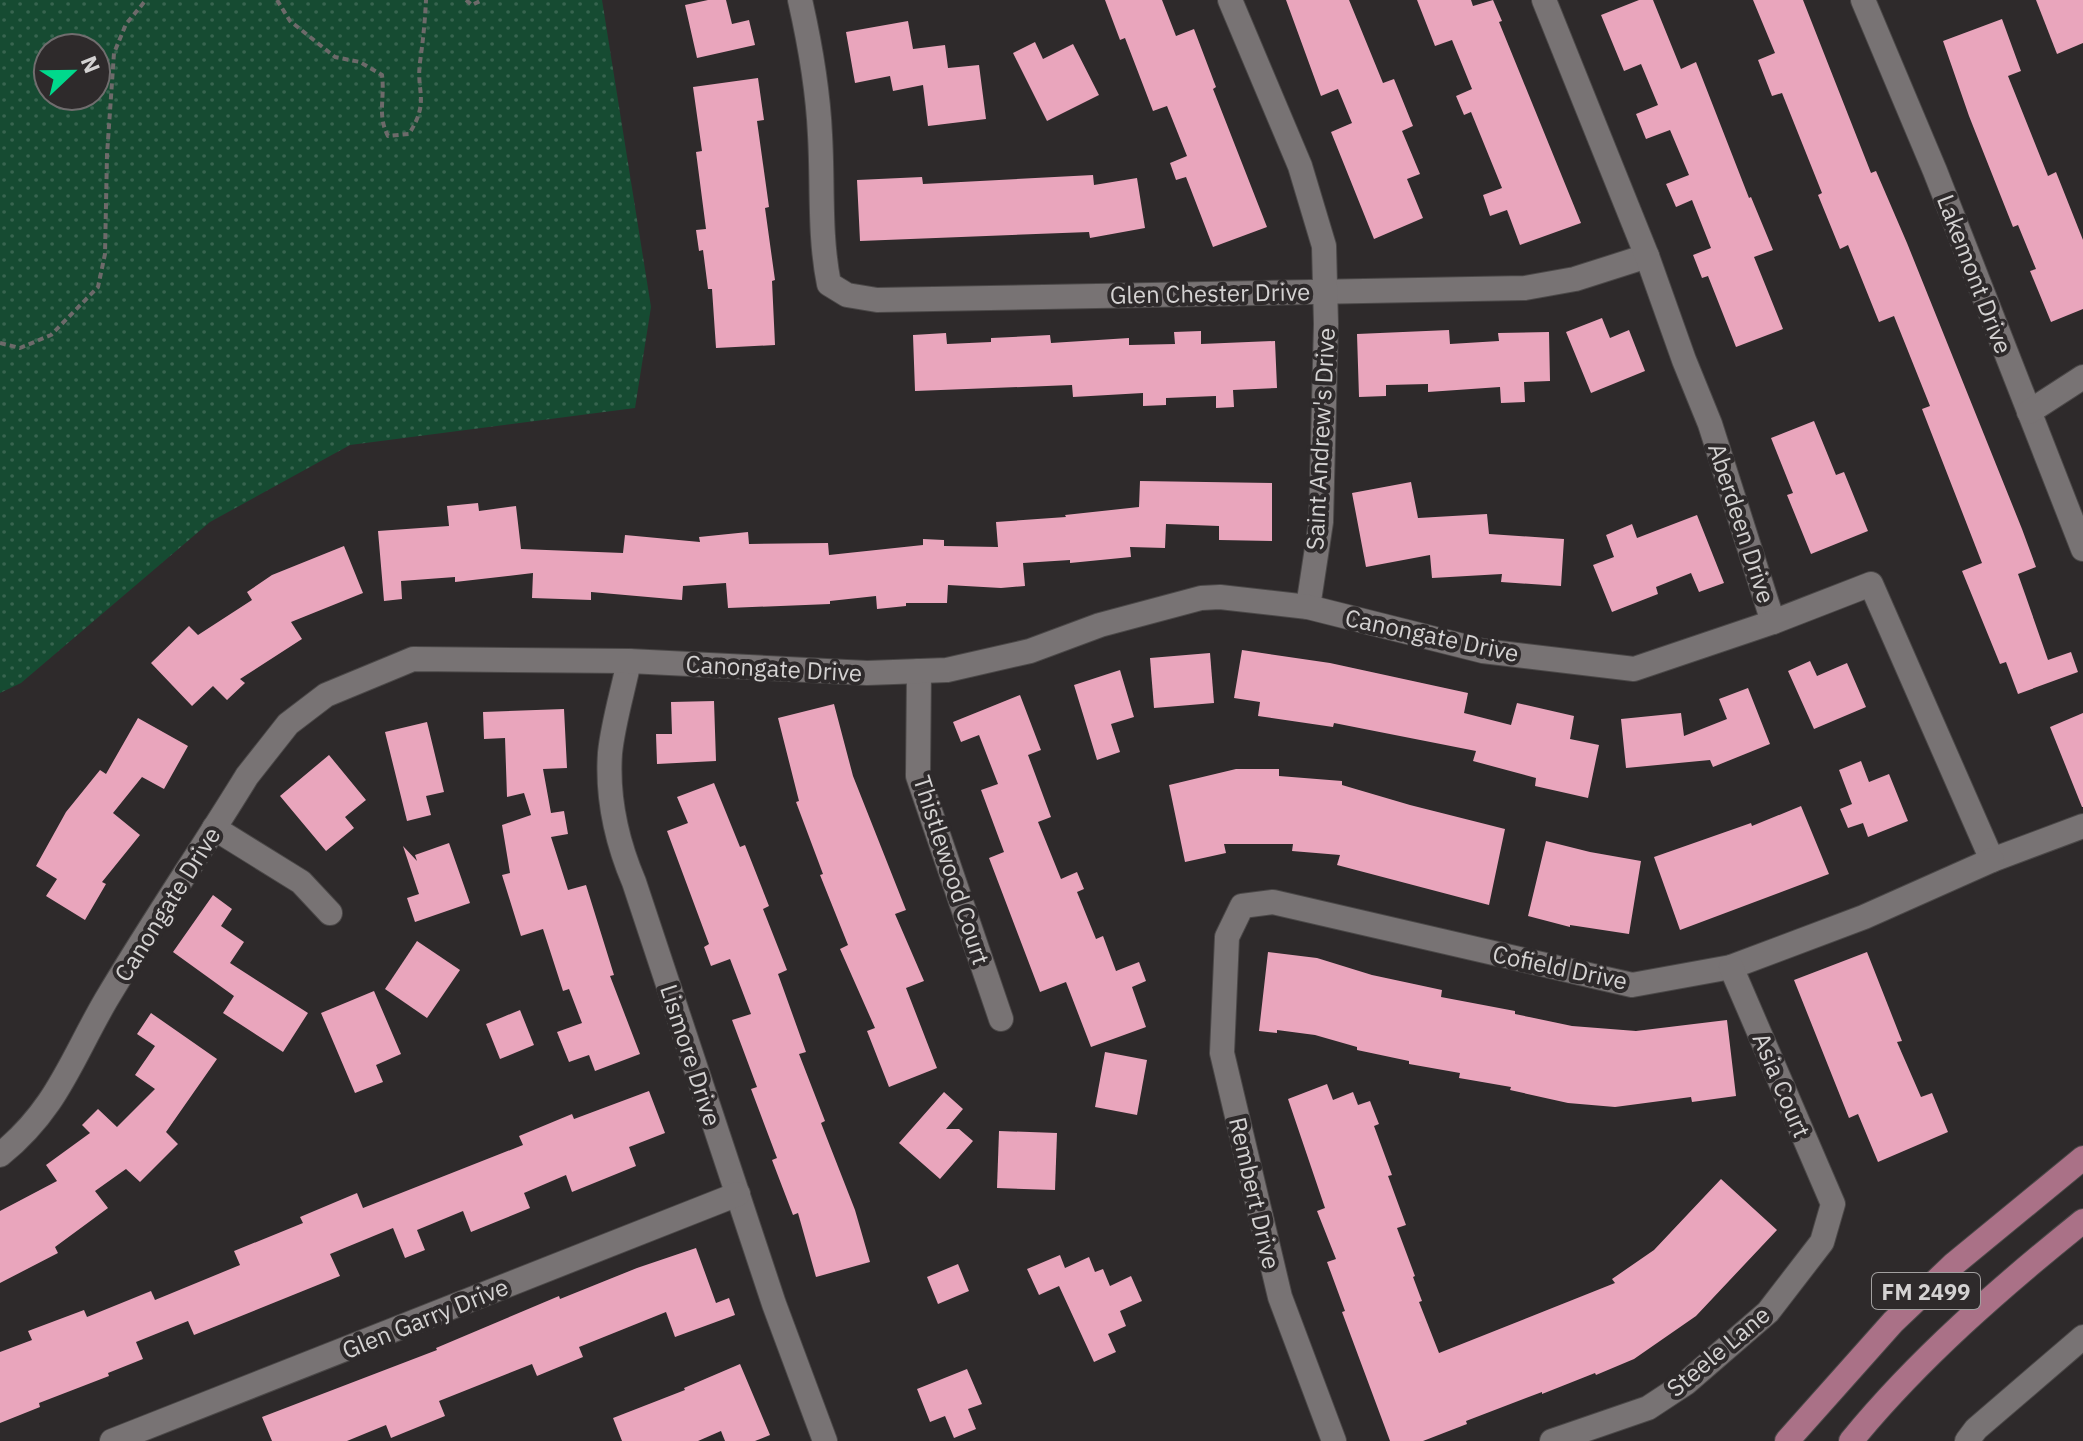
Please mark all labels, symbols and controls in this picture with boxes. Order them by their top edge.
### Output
north arrow [32,32,112,112]
text: N [75,52,107,77]
street label: Lakemont Drive [1930,190,2020,358]
street label: Glen Chester Drive [1109,275,1311,311]
street label: Saint Andrew's Drive [1298,327,1342,551]
street label: Aberdeen Drive [1701,439,1783,607]
street label: Canongate Drive [1342,601,1522,669]
street label: Canongate Drive [685,647,863,689]
street label: Thistlewood Court [906,771,998,969]
street label: Canongate Drive [107,821,227,987]
street label: Cofield Drive [1490,937,1630,997]
street label: Lismore Drive [653,980,729,1130]
street label: Asia Court [1746,1028,1818,1142]
street label: Rembert Drive [1222,1114,1288,1272]
street label: Glen Garry Drive [337,1270,513,1366]
road number: FM 2499 [1872,1273,1980,1309]
street label: Steele Lane [1660,1298,1776,1404]

